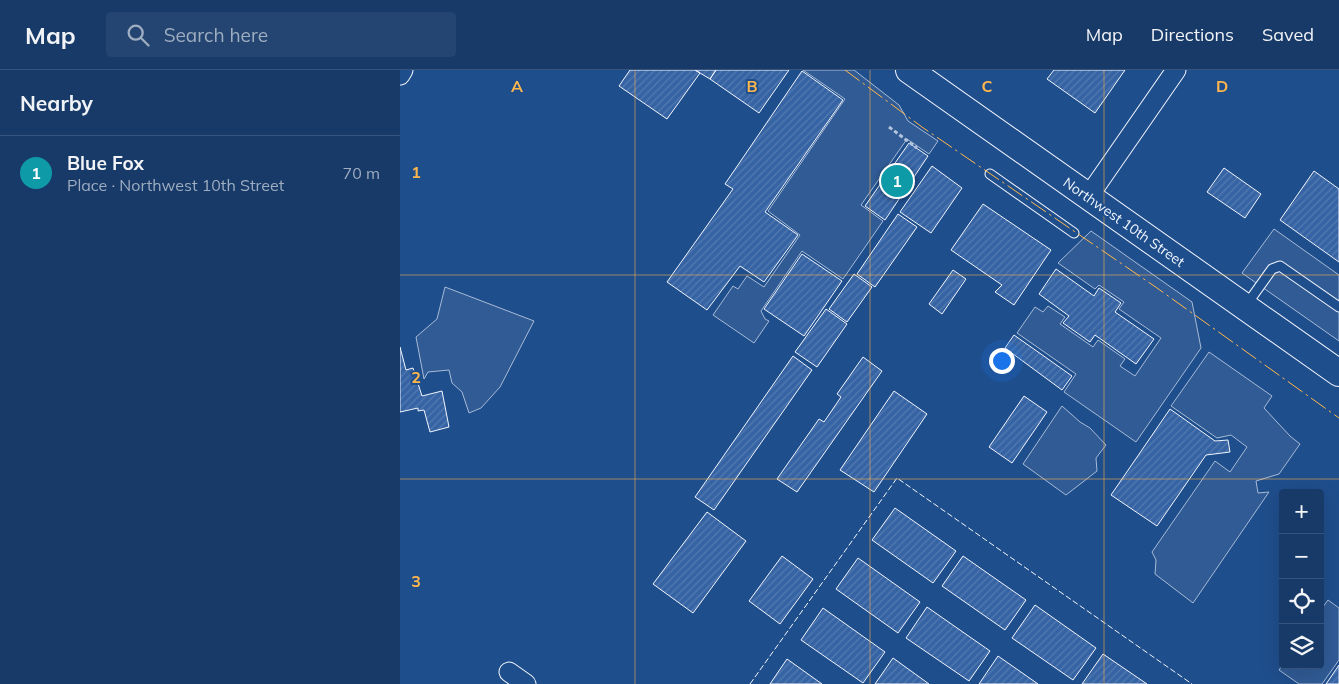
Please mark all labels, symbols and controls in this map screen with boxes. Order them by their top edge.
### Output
search box [106,12,456,57]
text: Map [25,20,76,50]
icon: search [124,21,152,49]
text: Search here [164,23,268,47]
text: Map [1086,23,1123,46]
text: Directions [1151,23,1234,46]
text: Saved [1262,23,1314,46]
text: A [511,76,523,96]
text: B [746,76,758,96]
text: C [982,76,993,96]
text: D [1216,76,1228,96]
text: Nearby [20,90,93,116]
text: Blue Fox [67,151,144,175]
text: 1 [411,162,421,182]
pin: 1 [881,162,913,200]
text: 1 [31,163,41,183]
text: 70 m [343,163,380,183]
street label: Northwest 10th Street [1060,173,1188,271]
text: Place · Northwest 10th Street [67,175,284,195]
your location [989,348,1015,374]
text: 2 [411,367,421,387]
map controls [1279,489,1324,669]
button: + [1279,489,1324,534]
button: − [1279,534,1324,579]
text: 3 [411,571,421,591]
button: locate [1279,579,1324,624]
button: layers [1279,624,1324,669]

